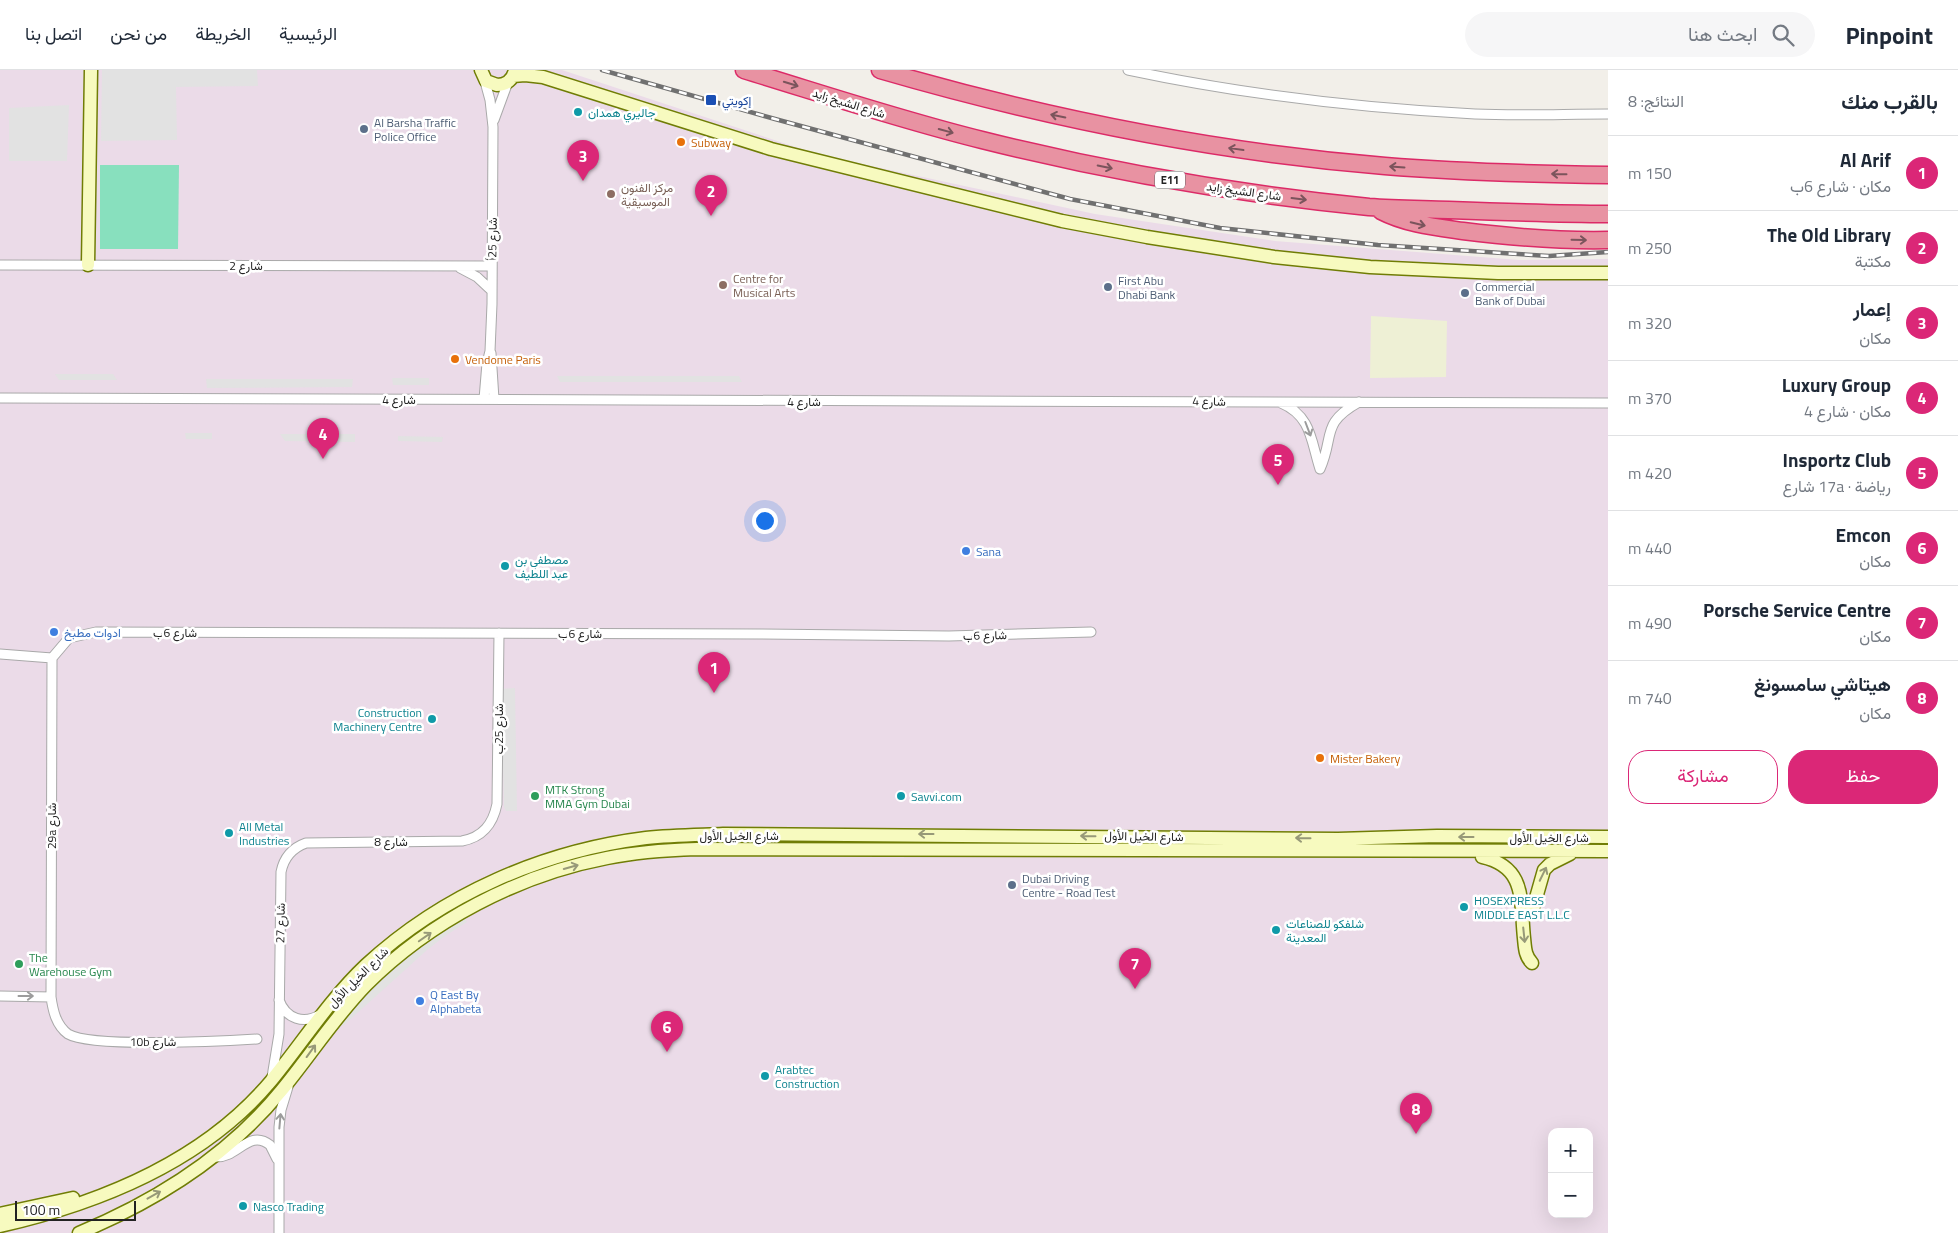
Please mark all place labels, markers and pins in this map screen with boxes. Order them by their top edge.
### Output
place label: إكويتي [722,91,751,111]
marker: إكويتي [704,93,718,107]
place label: جاليري همدان [588,103,656,123]
marker: جاليري همدان [572,106,584,118]
place label: Al Barsha Traffic Police Office [374,113,456,146]
marker: Al Barsha Traffic Police Office [358,123,370,135]
place label: Subway [691,133,731,152]
marker: Subway [675,136,687,148]
pin: 3 [567,140,599,181]
pin: 2 [695,175,727,216]
place label: مركز الفنون الموسيقية [621,178,673,211]
marker: مركز الفنون الموسيقية [605,188,617,200]
place label: Centre for Musical Arts [733,269,796,302]
place label: First Abu Dhabi Bank [1118,271,1176,304]
place label: Commercial Bank of Dubai [1475,277,1545,310]
marker: Centre for Musical Arts [717,279,729,291]
marker: First Abu Dhabi Bank [1102,281,1114,293]
marker: Commercial Bank of Dubai [1459,287,1471,299]
place label: Vendome Paris [465,350,541,369]
marker: Vendome Paris [449,353,461,365]
pin: 4 [307,418,339,459]
pin: 5 [1262,444,1294,485]
place label: Sana [976,542,1001,561]
marker: Sana [960,545,972,557]
place label: مصطفي بن عبد اللطيف [515,550,568,583]
marker: مصطفي بن عبد اللطيف [499,560,511,572]
place label: ادوات مطبخ [64,623,121,642]
marker: ادوات مطبخ [48,626,60,638]
pin: 1 [698,652,730,693]
place label: Construction Machinery Centre [333,703,422,736]
marker: Construction Machinery Centre [426,713,438,725]
place label: Mister Bakery [1330,749,1401,768]
marker: Mister Bakery [1314,752,1326,764]
place label: MTK Strong MMA Gym Dubai [545,780,630,813]
place label: Savvi.com [911,787,962,806]
marker: MTK Strong MMA Gym Dubai [529,790,541,802]
marker: Savvi.com [895,790,907,802]
place label: All Metal Industries [239,817,290,850]
marker: All Metal Industries [223,827,235,839]
place label: Dubai Driving Centre - Road Test [1022,869,1116,902]
marker: Dubai Driving Centre - Road Test [1006,879,1018,891]
place label: HOSEXPRESS MIDDLE EAST L.L.C [1474,891,1570,924]
marker: HOSEXPRESS MIDDLE EAST L.L.C [1458,901,1470,913]
place label: شلفكو للصناعات المعدينة [1286,914,1364,947]
marker: شلفكو للصناعات المعدينة [1270,924,1282,936]
place label: The Warehouse Gym [29,948,112,981]
pin: 7 [1119,948,1151,989]
marker: The Warehouse Gym [13,958,25,970]
place label: Q East By Alphabeta [430,985,481,1018]
marker: Q East By Alphabeta [414,995,426,1007]
pin: 6 [651,1011,683,1052]
place label: Arabtec Construction [775,1060,839,1093]
marker: Arabtec Construction [759,1070,771,1082]
pin: 8 [1400,1093,1432,1134]
place label: Nasco Trading [253,1197,324,1216]
marker: Nasco Trading [237,1200,249,1212]

